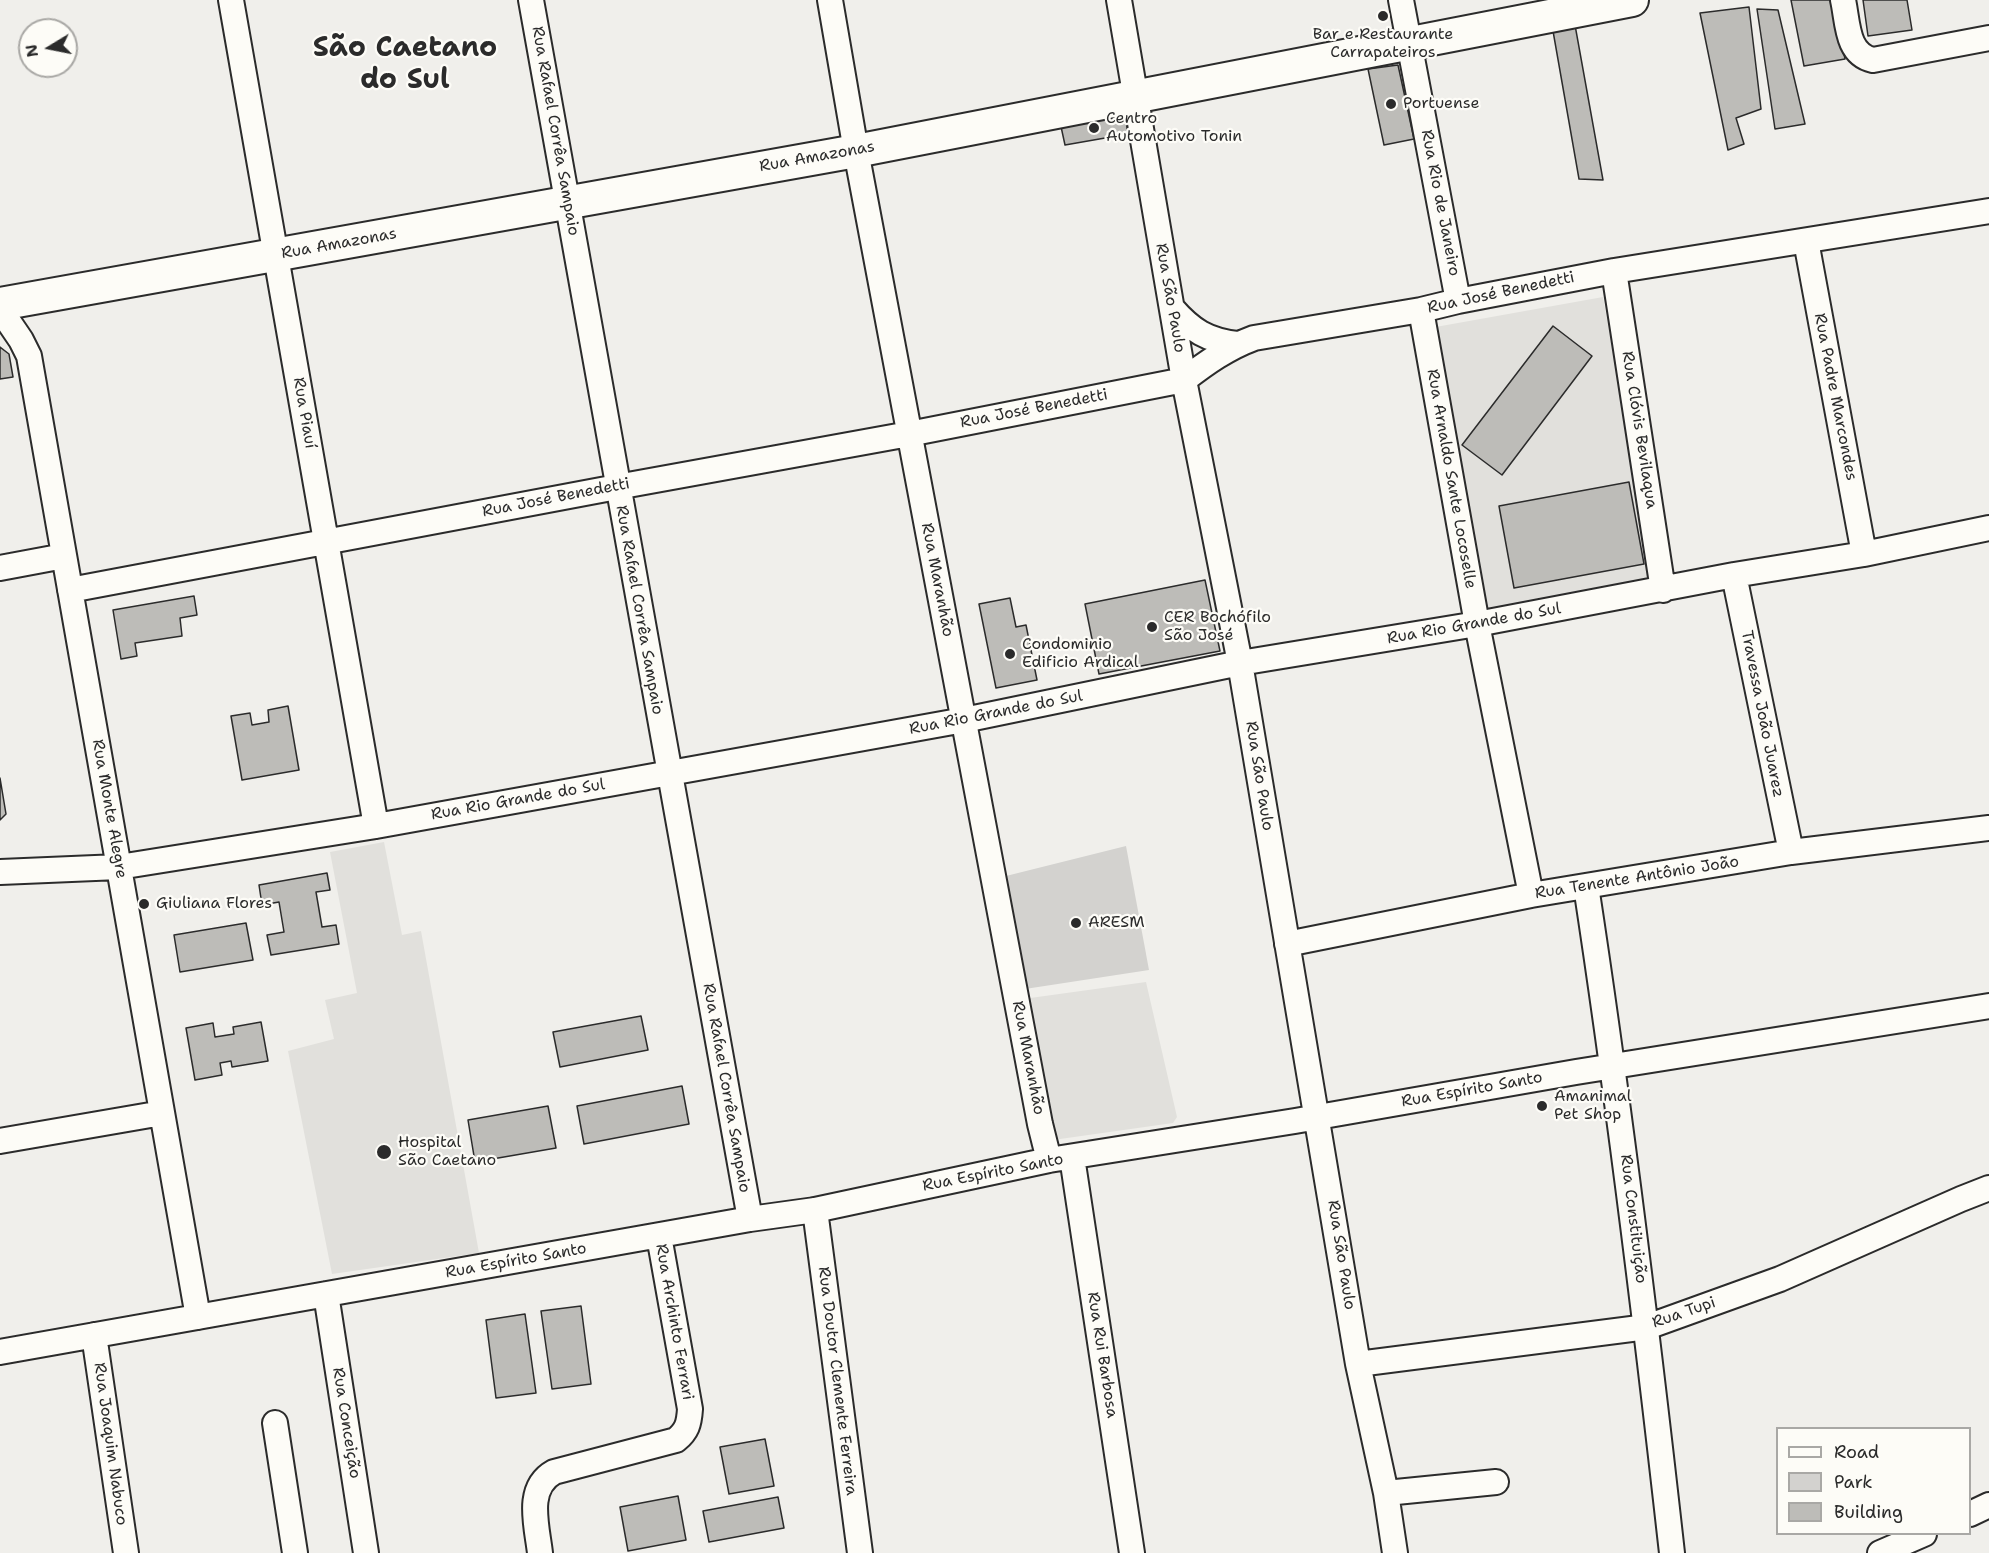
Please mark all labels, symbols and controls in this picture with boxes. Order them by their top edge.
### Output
marker: Bar e Restaurante Carrapateiros [1376,9,1390,23]
north arrow [18,18,78,78]
street label: Rua Rafael Corrêa Sampaio [527,25,583,237]
place label: Bar e Restaurante Carrapateiros [1313,25,1453,63]
district label: São Caetano do Sul [313,32,497,98]
text: N [20,43,43,59]
place label: Portuense [1403,94,1479,114]
marker: Portuense [1384,97,1398,111]
place label: Centro Automotivo Tonin [1106,109,1242,147]
marker: Centro Automotivo Tonin [1087,121,1101,135]
street label: Rua Rio de Janeiro [1416,128,1464,278]
street label: Rua Amazonas [758,137,876,177]
street label: Rua Amazonas [280,224,398,264]
street label: Rua São Paulo [1151,242,1189,354]
street label: Rua José Benedetti [1426,268,1576,318]
street label: Rua Padre Marcondes [1809,312,1861,482]
street label: Rua Clóvis Bevilaqua [1617,350,1661,510]
street label: Rua Arnaldo Sante Locoselle [1422,368,1480,590]
street label: Rua Piauí [288,376,320,450]
street label: Rua José Benedetti [959,385,1109,433]
street label: Rua José Benedetti [481,474,631,522]
street label: Rua Rafael Corrêa Sampaio [611,504,667,716]
street label: Rua Maranhão [917,521,957,639]
street label: Rua Rio Grande do Sul [1386,599,1562,649]
place label: CER Bochófilo São José [1164,608,1271,646]
marker: CER Bochófilo São José [1145,620,1159,634]
street label: Travessa João Juarez [1736,629,1788,799]
place label: Condominio Edificio Ardical [1022,635,1139,673]
marker: Condominio Edificio Ardical [1003,647,1017,661]
street label: Rua Rio Grande do Sul [908,687,1084,739]
street label: Rua São Paulo [1241,720,1277,832]
street label: Rua Monte Alegre [87,738,131,880]
street label: Rua Rio Grande do Sul [430,775,606,825]
street label: Rua Tenente Antônio João [1534,852,1740,904]
place label: Giuliana Flores [156,894,272,914]
marker: Giuliana Flores [137,897,151,911]
place label: ARESM [1088,913,1145,933]
marker: ARESM [1069,916,1083,930]
street label: Rua Rafael Corrêa Sampaio [698,982,754,1194]
street label: Rua Maranhão [1008,999,1048,1117]
street label: Rua Espírito Santo [1400,1068,1544,1112]
place label: Amanimal Pet Shop [1554,1087,1632,1125]
marker: Amanimal Pet Shop [1535,1099,1549,1113]
place label: Hospital São Caetano [398,1133,496,1171]
marker: Hospital São Caetano [375,1143,393,1161]
street label: Rua Espírito Santo [921,1150,1065,1196]
street label: Rua Constituição [1616,1153,1650,1285]
street label: Rua São Paulo [1323,1199,1359,1311]
street label: Rua Espírito Santo [444,1239,588,1283]
street label: Rua Archinto Ferrari [651,1242,697,1402]
street label: Rua Doutor Clemente Ferreira [813,1266,861,1496]
street label: Rua Rui Barbosa [1083,1290,1121,1420]
street label: Rua Tupi [1650,1293,1718,1333]
street label: Rua Joaquim Nabuco [89,1361,131,1527]
street label: Rua Conceição [328,1366,364,1480]
legend [1776,1427,1971,1535]
text: Road [1834,1440,1879,1464]
text: Park [1834,1470,1873,1494]
text: Building [1834,1500,1903,1524]

